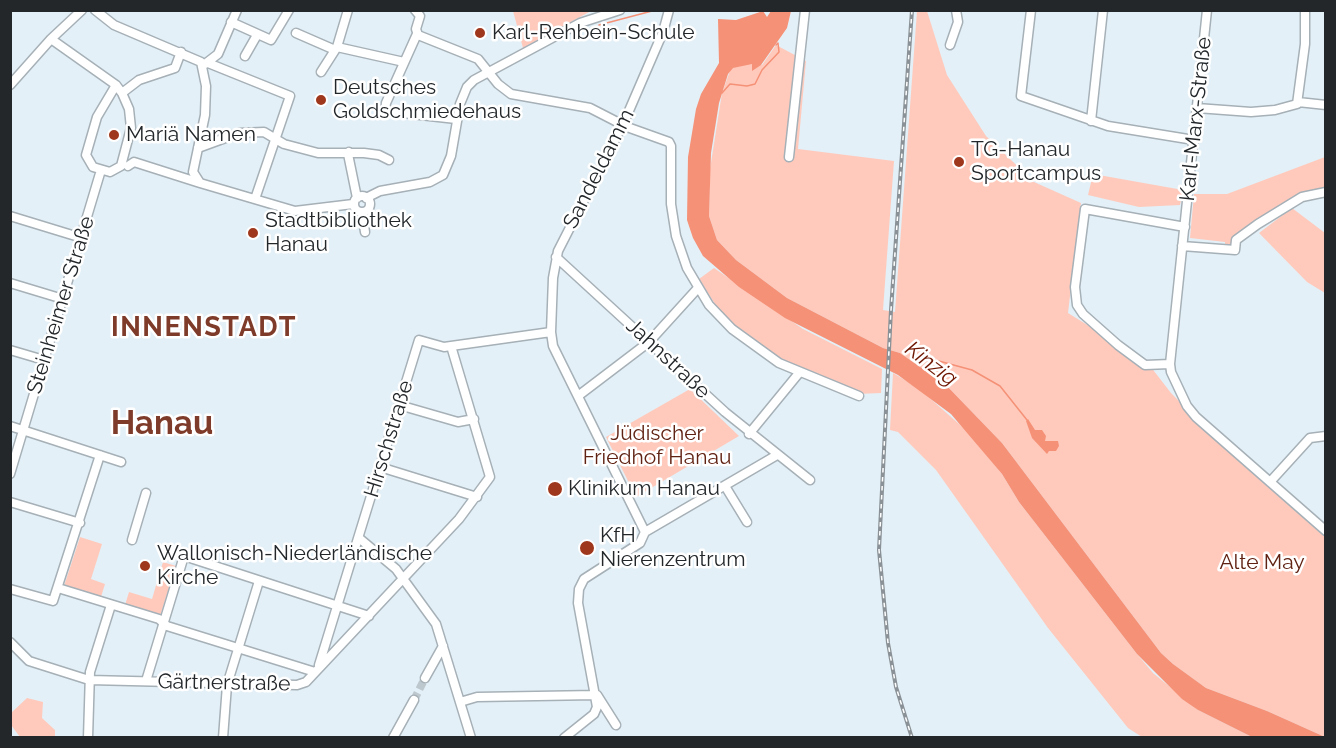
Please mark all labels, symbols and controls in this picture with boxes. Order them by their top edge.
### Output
place label: Karl-Rehbein-Schule [492,20,694,46]
marker: Karl-Rehbein-Schule [473,26,487,40]
street label: Karl-Marx-Straße [1175,36,1217,202]
place label: Deutsches Goldschmiedehaus [333,75,521,125]
marker: Deutsches Goldschmiedehaus [314,93,328,107]
street label: Sandeldamm [558,105,640,233]
place label: Mariä Namen [126,122,256,148]
marker: Mariä Namen [107,128,121,142]
place label: TG-Hanau Sportcampus [971,137,1101,187]
marker: TG-Hanau Sportcampus [952,155,966,169]
place label: Stadtbibliothek Hanau [265,208,412,258]
street label: Steinheimer Straße [22,213,100,397]
marker: Stadtbibliothek Hanau [246,226,260,240]
district label: INNENSTADT [111,312,297,344]
street label: Jahnstraße [621,314,715,404]
water label: Kinzig [900,336,962,392]
street label: Hirschstraße [359,377,419,501]
district label: Hanau [111,404,213,444]
park label: Jüdischer Friedhof Hanau [583,421,731,471]
place label: Klinikum Hanau [568,476,720,502]
marker: Klinikum Hanau [546,480,564,498]
place label: KfH Nierenzentrum [600,523,745,573]
marker: KfH Nierenzentrum [578,539,596,557]
place label: Wallonisch-Niederländische Kirche [157,541,432,591]
park label: Alte May [1219,550,1305,576]
marker: Wallonisch-Niederländische Kirche [138,559,152,573]
street label: Gärtnerstraße [157,669,291,697]

